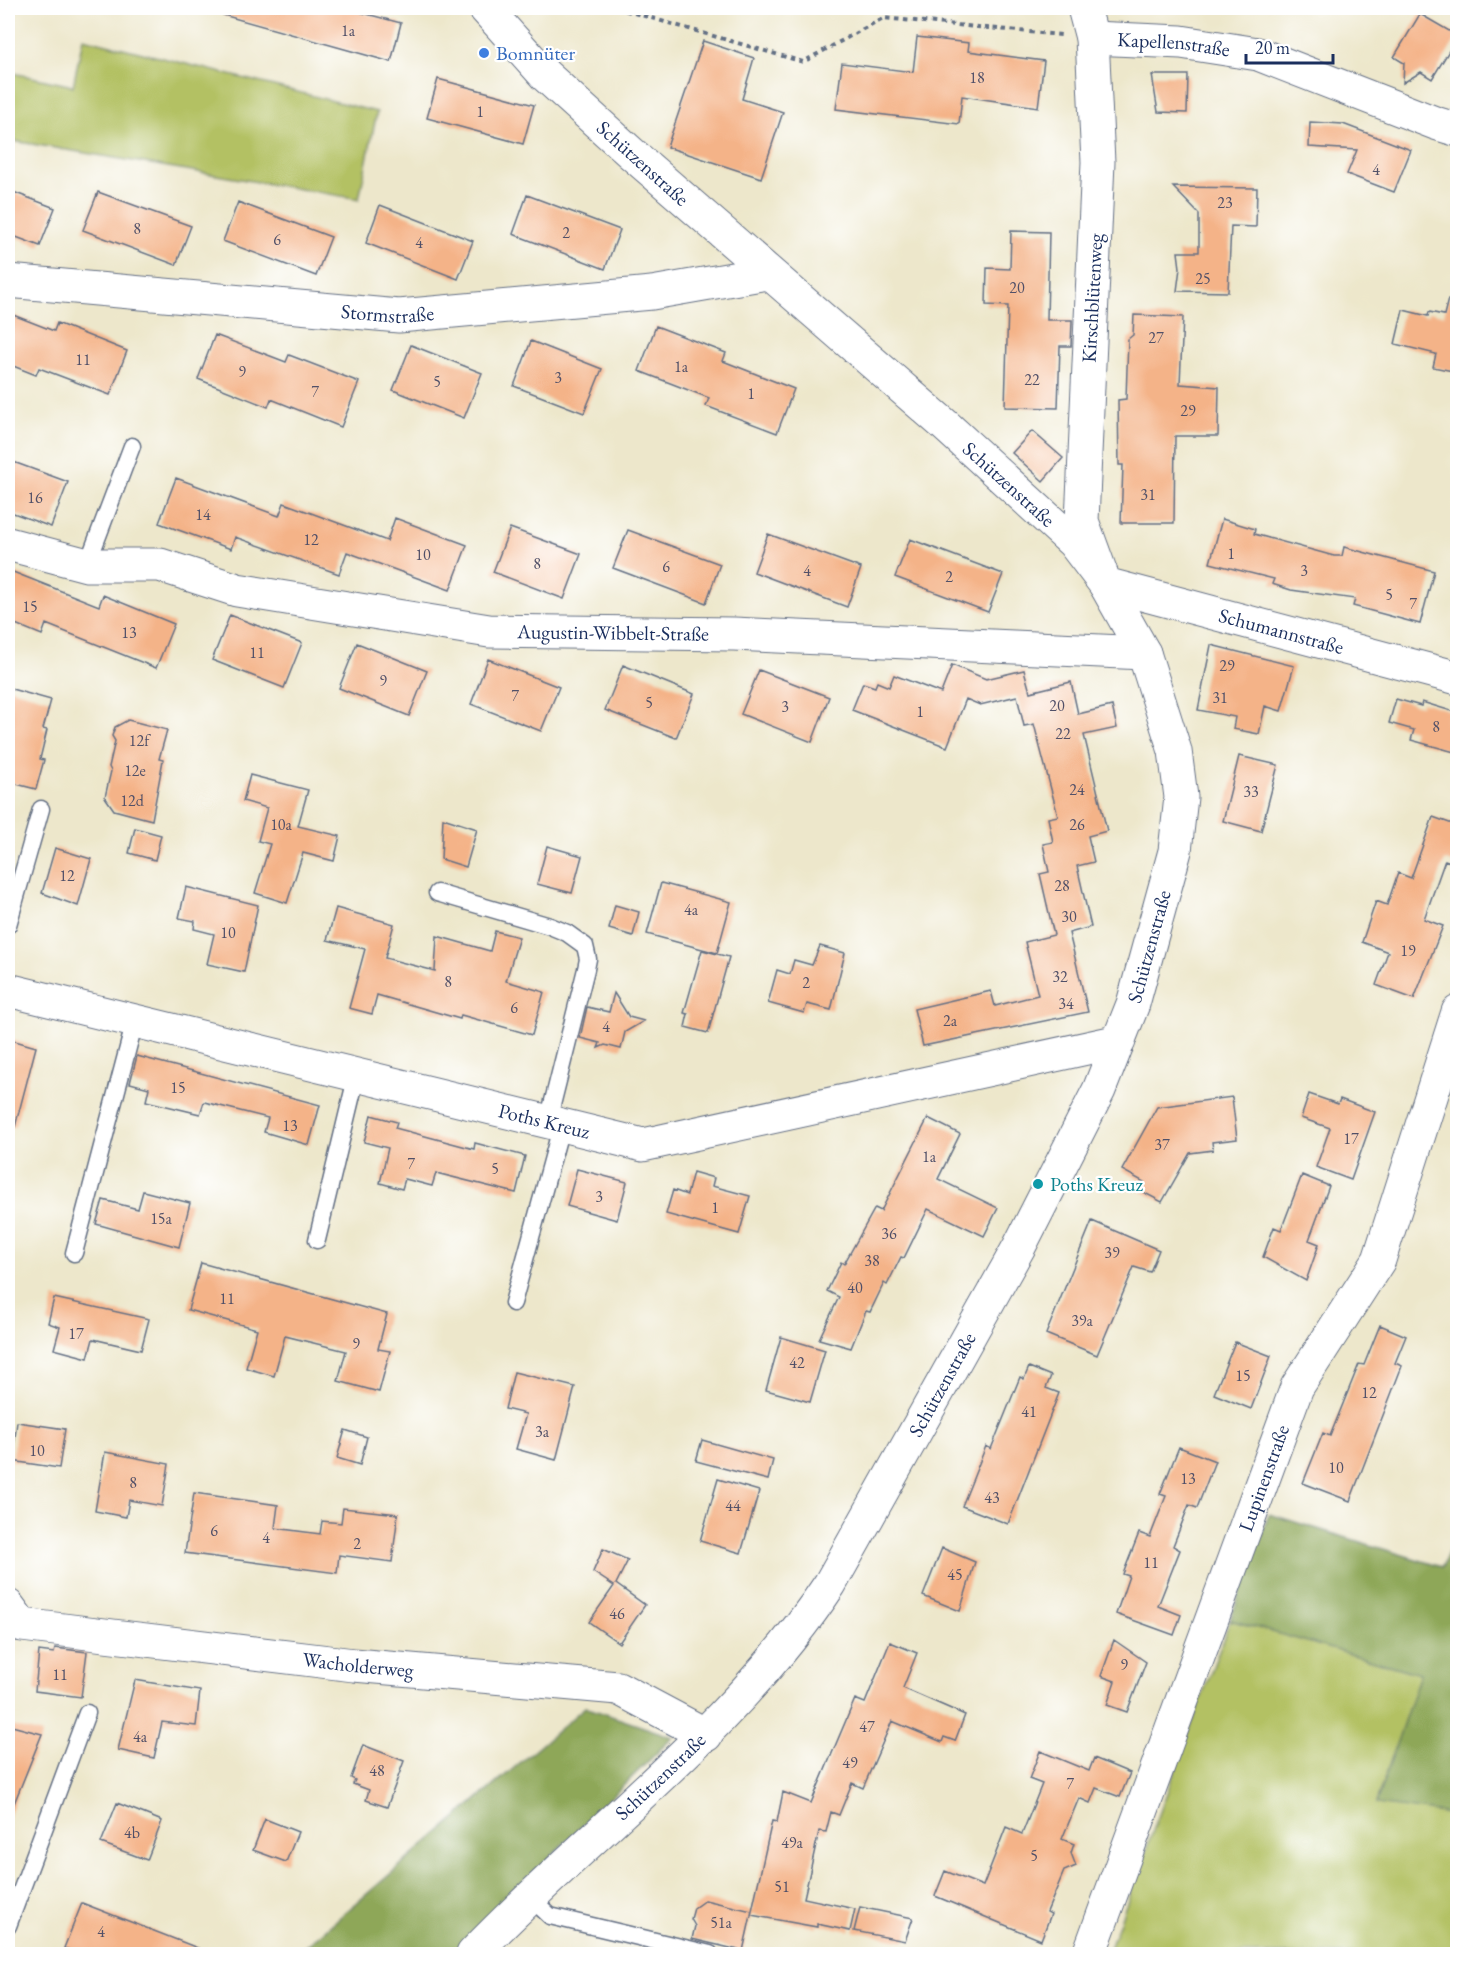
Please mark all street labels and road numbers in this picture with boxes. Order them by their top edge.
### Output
street label: Kapellenstraße [1117,26,1232,62]
street label: Schützenstraße [591,115,695,212]
street label: Kirschblütenweg [1076,232,1108,363]
street label: Stormstraße [340,298,435,329]
street label: Schützenstraße [957,436,1061,533]
street label: Schumannstraße [1216,602,1347,660]
street label: Augustin-Wibbelt-Straße [516,618,709,647]
street label: Schützenstraße [1121,887,1177,1006]
street label: Poths Kreuz [496,1097,593,1145]
street label: Schützenstraße [902,1327,982,1441]
street label: Lupinenstraße [1232,1421,1295,1535]
street label: Wacholderweg [301,1646,415,1683]
street label: Schützenstraße [609,1727,711,1826]

